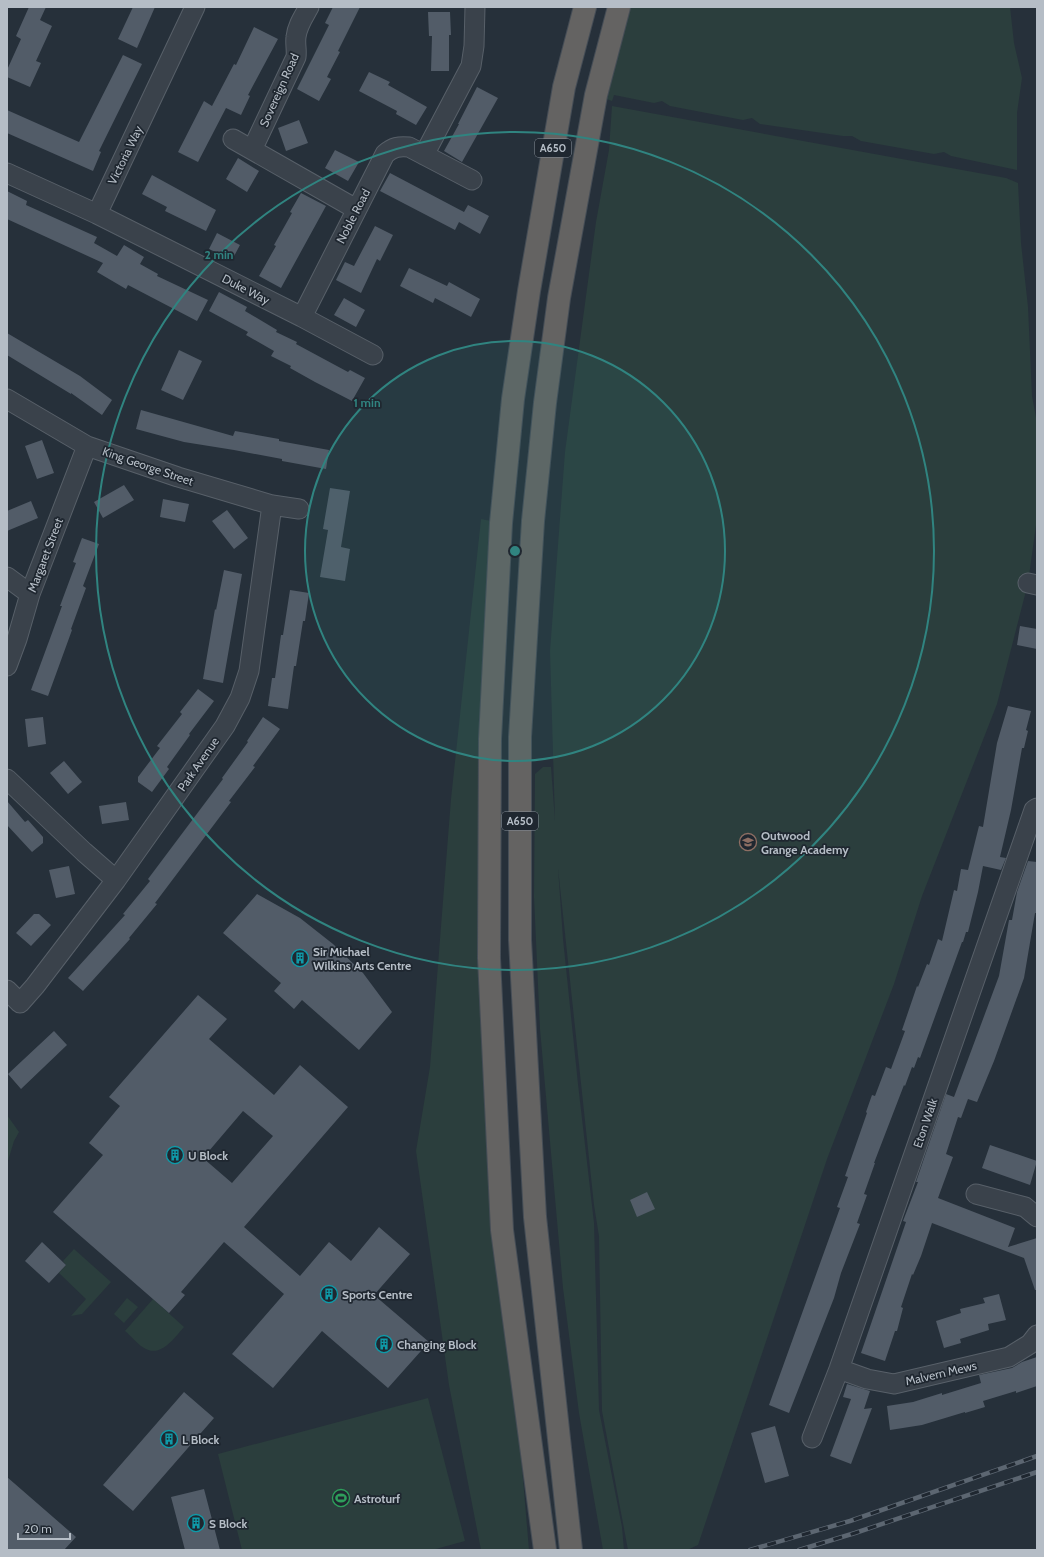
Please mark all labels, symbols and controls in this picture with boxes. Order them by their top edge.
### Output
street label: Sovereign Road [256,51,302,129]
street label: Victoria Way [104,123,146,187]
road number: A650 [535,139,571,157]
street label: Noble Road [333,186,373,246]
text: 2 min [205,247,233,262]
street label: Duke Way [220,271,272,307]
text: 1 min [353,395,381,410]
street label: King George Street [101,443,195,489]
street label: Margaret Street [24,516,66,594]
centre of rings [508,544,522,558]
street label: Park Avenue [174,734,222,794]
road number: A650 [502,812,538,830]
place label: Outwood Grange Academy [761,828,849,857]
school or university icon: Outwood Grange Academy [738,832,758,852]
place label: Sir Michael Wilkins Arts Centre [313,944,411,973]
building icon: Sir Michael Wilkins Arts Centre [290,948,310,968]
street label: Eton Walk [910,1096,941,1150]
building icon: U Block [165,1145,185,1165]
place label: U Block [188,1148,228,1163]
building icon: Sports Centre [319,1284,339,1304]
place label: Sports Centre [342,1287,413,1302]
building icon: Changing Block [374,1334,394,1354]
place label: Changing Block [397,1337,477,1352]
street label: Malvern Mews [904,1358,978,1388]
building icon: L Block [159,1429,179,1449]
place label: L Block [182,1432,220,1447]
sports icon: Astroturf [331,1488,351,1508]
place label: Astroturf [354,1491,400,1506]
building icon: S Block [186,1513,206,1533]
scale bar [18,1515,70,1541]
place label: S Block [209,1516,247,1531]
text: 20 m [24,1521,52,1536]

